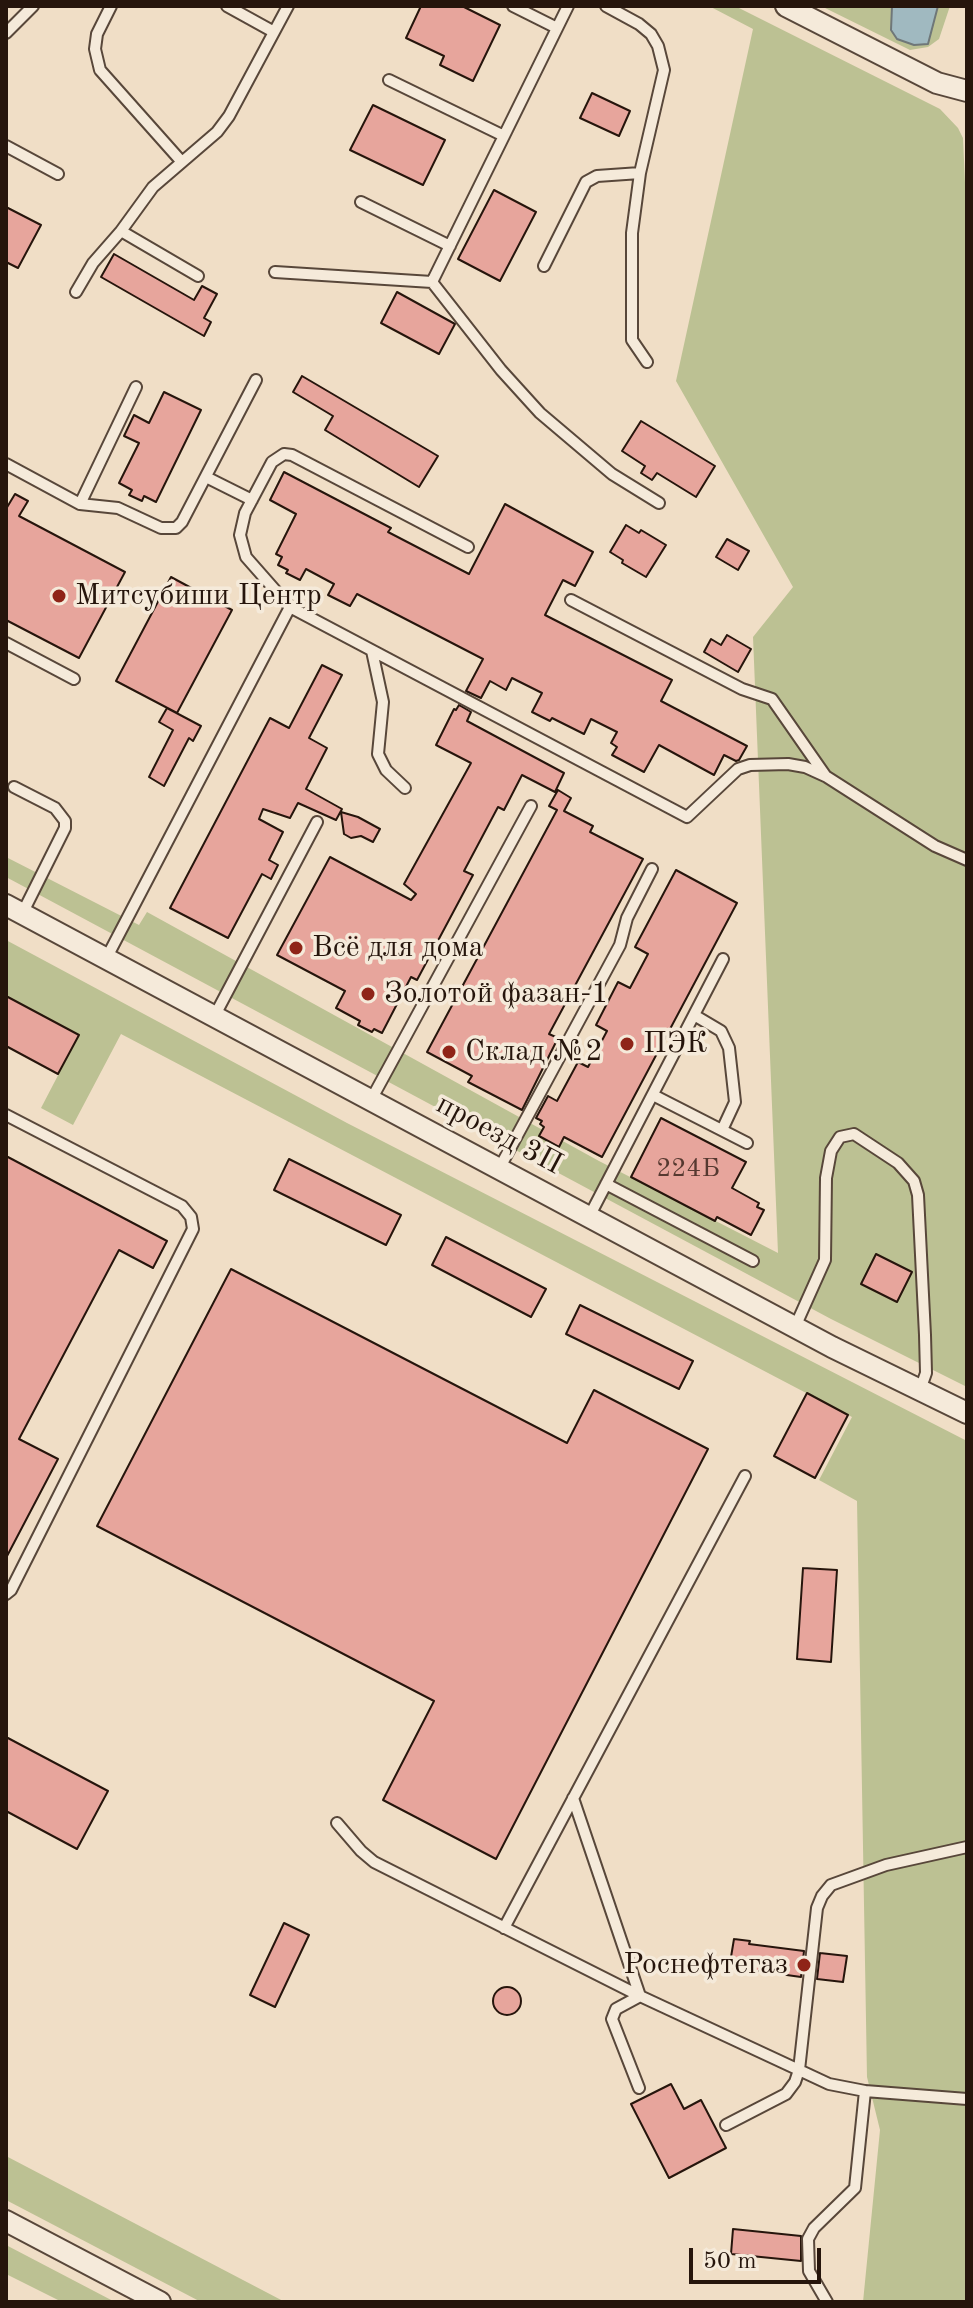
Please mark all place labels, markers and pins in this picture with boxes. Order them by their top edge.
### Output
place label: Митсубиши Центр [75,578,322,614]
marker: Митсубиши Центр [50,587,68,605]
place label: Всё для дома [312,930,483,966]
marker: Всё для дома [287,939,305,957]
place label: Золотой фазан-1 [384,976,609,1012]
marker: Золотой фазан-1 [359,985,377,1003]
place label: ПЭК [643,1026,708,1062]
place label: Склад №2 [465,1034,603,1070]
marker: ПЭК [618,1035,636,1053]
marker: Склад №2 [440,1043,458,1061]
place label: Роснефтегаз [623,1947,788,1983]
marker: Роснефтегаз [795,1956,813,1974]

